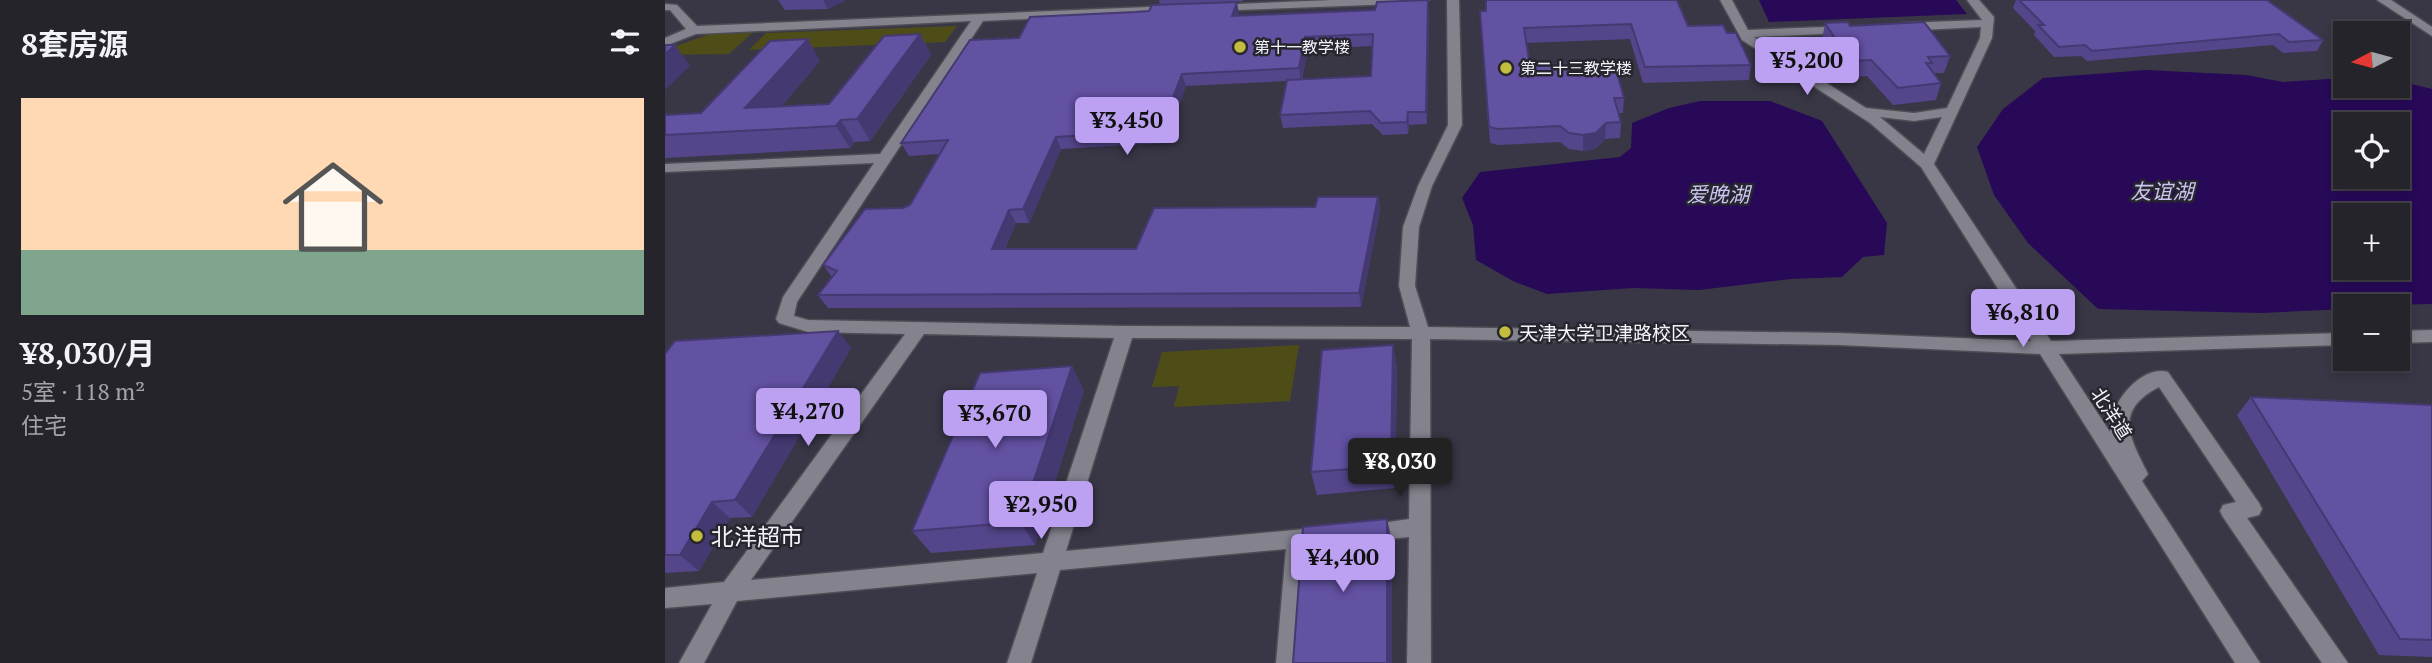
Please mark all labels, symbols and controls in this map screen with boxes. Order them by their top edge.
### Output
north arrow [2333,21,2410,98]
map controls [2333,21,2410,371]
icon: filters [606,23,644,61]
text: 8套房源 [21,24,128,64]
place label: 第十一教学楼 [1254,36,1350,58]
pin: ¥5,200 [1750,38,1864,97]
marker: 第十一教学楼 [1232,39,1248,55]
text: ¥5,200 [1771,44,1843,75]
place label: 第二十三教学楼 [1520,57,1632,79]
marker: 第二十三教学楼 [1498,60,1514,76]
pin: ¥3,450 [1070,97,1184,157]
text: ¥3,450 [1091,104,1163,135]
button: locate [2333,112,2410,189]
icon: home [270,144,396,270]
water label: 友谊湖 [2131,177,2196,205]
water label: 爱晚湖 [1687,180,1752,208]
button: + [2333,203,2410,280]
pin: ¥6,810 [1966,290,2080,349]
button: − [2333,294,2410,371]
text: ¥6,810 [1987,296,2059,327]
place label: 天津大学卫津路校区 [1519,320,1690,345]
marker: 天津大学卫津路校区 [1497,324,1513,340]
text: ¥8,030/月 [21,333,155,373]
text: 5室 · 118 m² [21,376,145,407]
street label: 北洋道 [2086,382,2138,444]
pin: ¥4,270 [751,388,865,448]
pin: ¥3,670 [938,391,1052,450]
text: ¥4,270 [772,395,844,426]
text: ¥3,670 [959,397,1031,428]
text: 住宅 [21,410,67,441]
pin: ¥8,030 [1343,438,1457,498]
text: ¥8,030 [1364,445,1436,476]
pin: ¥2,950 [984,482,1098,541]
text: ¥2,950 [1005,488,1077,519]
place label: 北洋超市 [711,521,803,552]
marker: 北洋超市 [689,528,705,544]
pin: ¥4,400 [1286,534,1400,594]
text: ¥4,400 [1307,541,1379,572]

